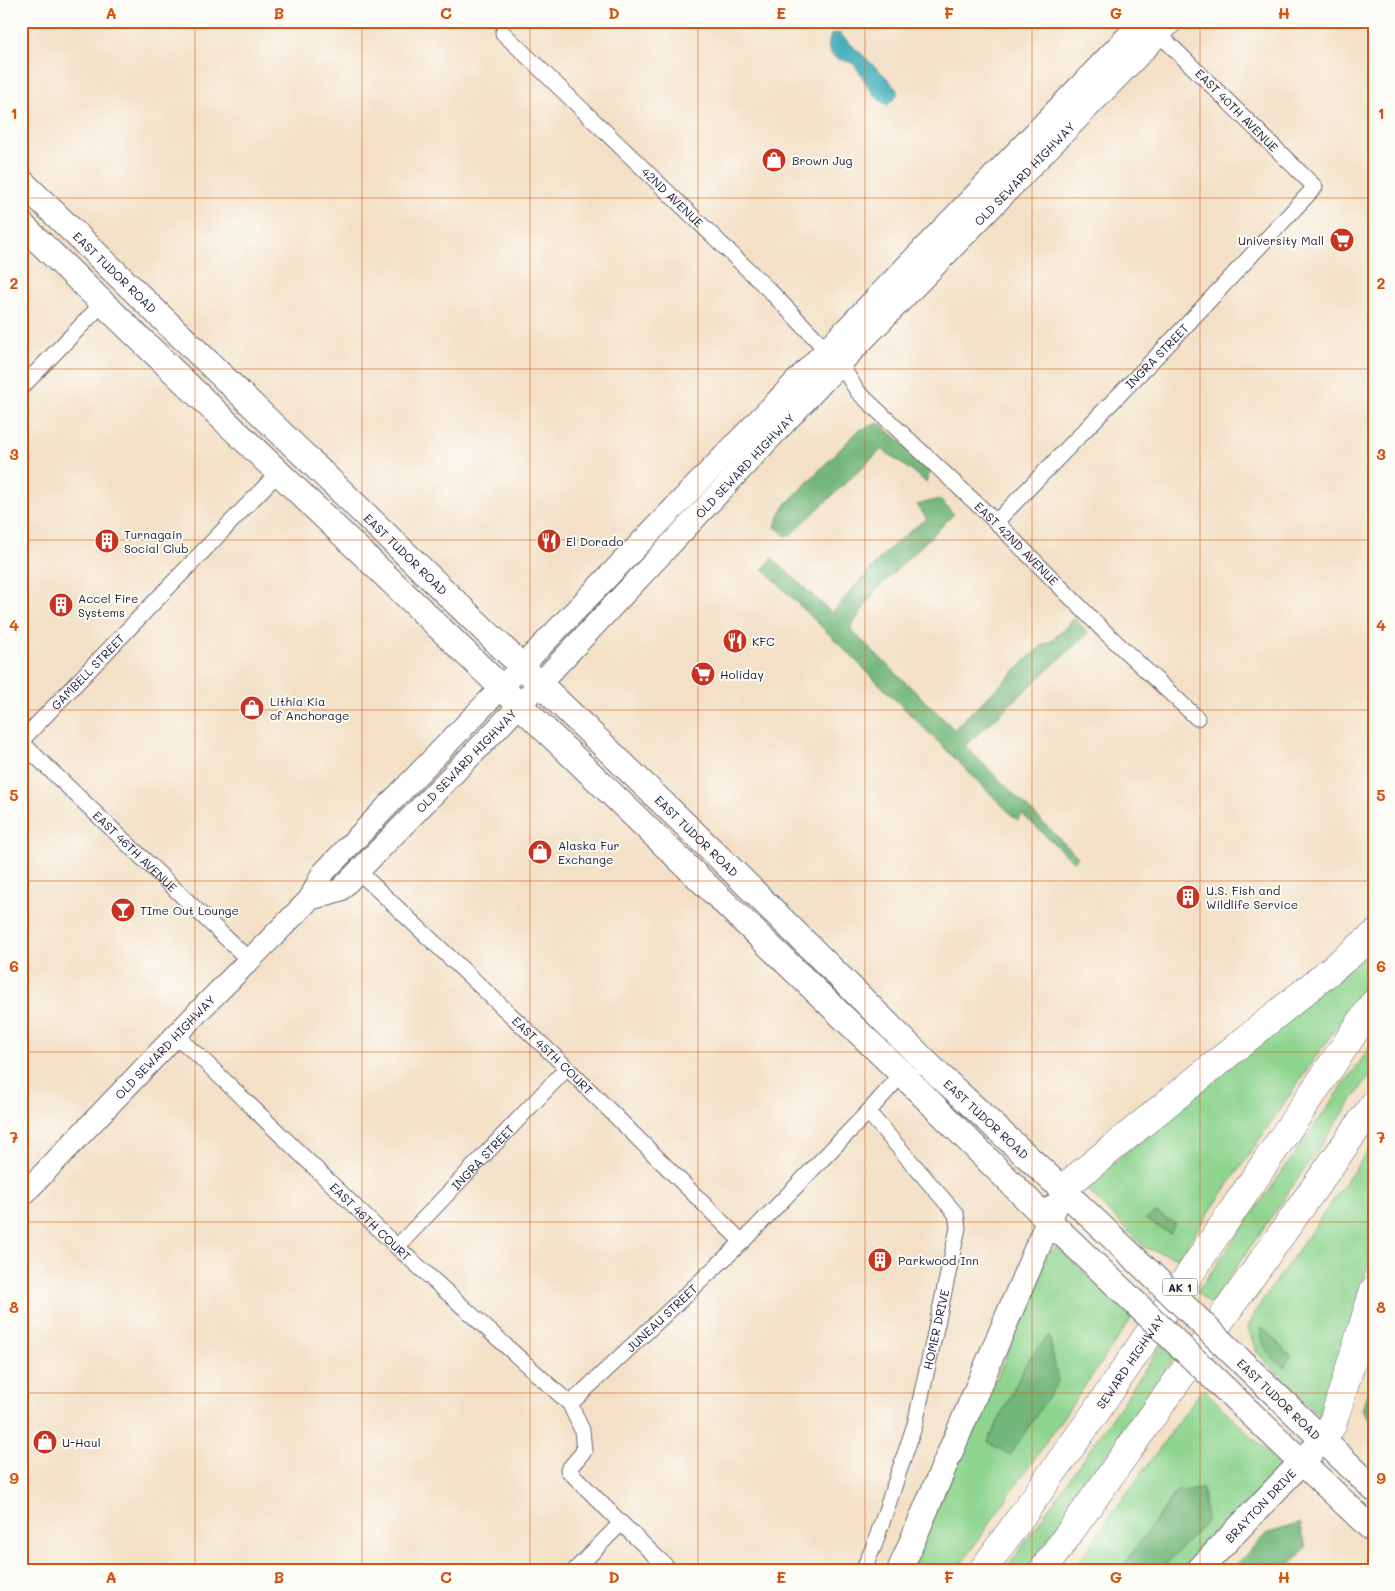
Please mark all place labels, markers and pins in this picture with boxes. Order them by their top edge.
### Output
shop icon: Brown Jug [761,147,787,173]
place label: Brown Jug [792,152,853,168]
supermarket icon: University Mall [1329,227,1355,253]
place label: University Mall [1238,232,1324,248]
place label: Turnagain Social Club [124,526,189,556]
building icon: Turnagain Social Club [94,528,120,554]
restaurant icon: El Dorado [536,528,562,554]
place label: El Dorado [566,533,623,549]
place label: Accel Fire Systems [78,590,139,620]
building icon: Accel Fire Systems [48,592,74,618]
restaurant icon: KFC [722,628,748,654]
place label: KFC [752,633,775,649]
supermarket icon: Holiday [690,661,716,687]
place label: Holiday [720,666,764,682]
place label: Lithia Kia of Anchorage [270,693,349,723]
shop icon: Lithia Kia of Anchorage [239,695,265,721]
place label: Alaska Fur Exchange [558,837,620,867]
shop icon: Alaska Fur Exchange [527,839,553,865]
place label: U.S. Fish and Wildlife Service [1206,882,1298,912]
building icon: U.S. Fish and Wildlife Service [1175,884,1201,910]
bar icon: TIme Out Lounge [110,897,136,923]
place label: TIme Out Lounge [140,902,239,918]
building icon: Parkwood Inn [867,1247,893,1273]
place label: Parkwood Inn [898,1252,979,1268]
shop icon: U-Haul [32,1429,58,1455]
place label: U-Haul [62,1434,101,1450]

